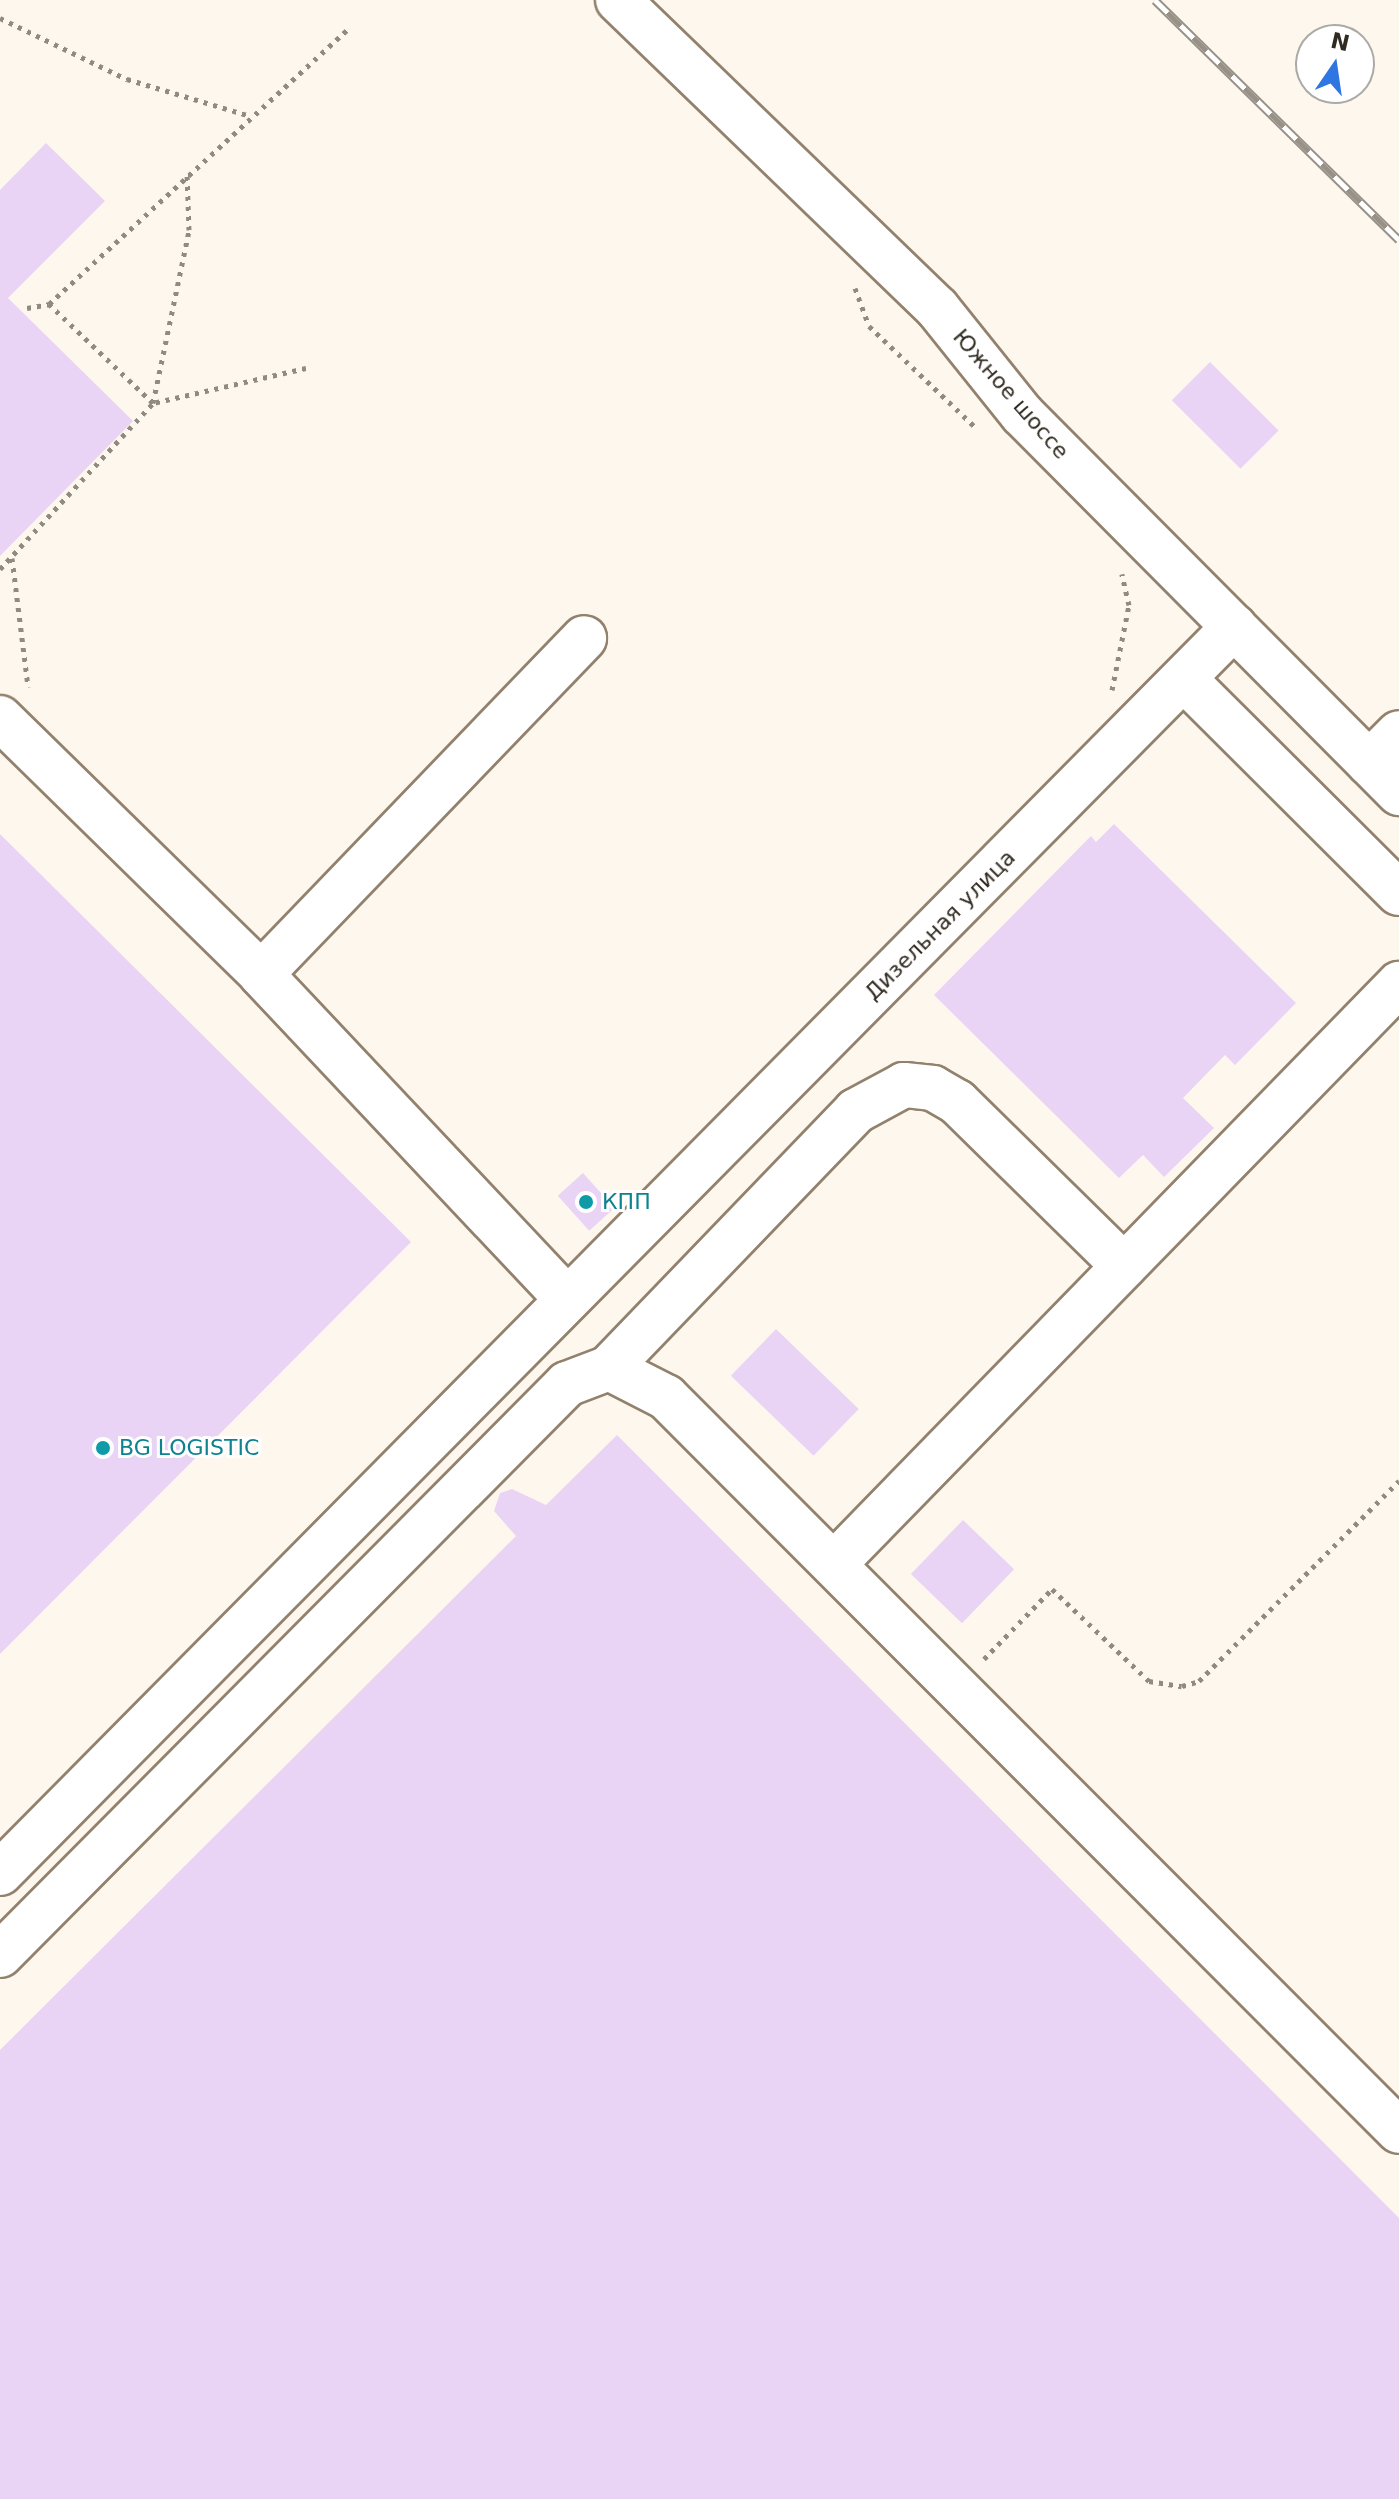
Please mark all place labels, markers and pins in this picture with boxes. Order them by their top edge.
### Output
place label: КПП [602,1189,651,1215]
marker: КПП [577,1193,595,1211]
place label: BG LOGISTIC [119,1435,259,1461]
marker: BG LOGISTIC [94,1439,112,1457]

